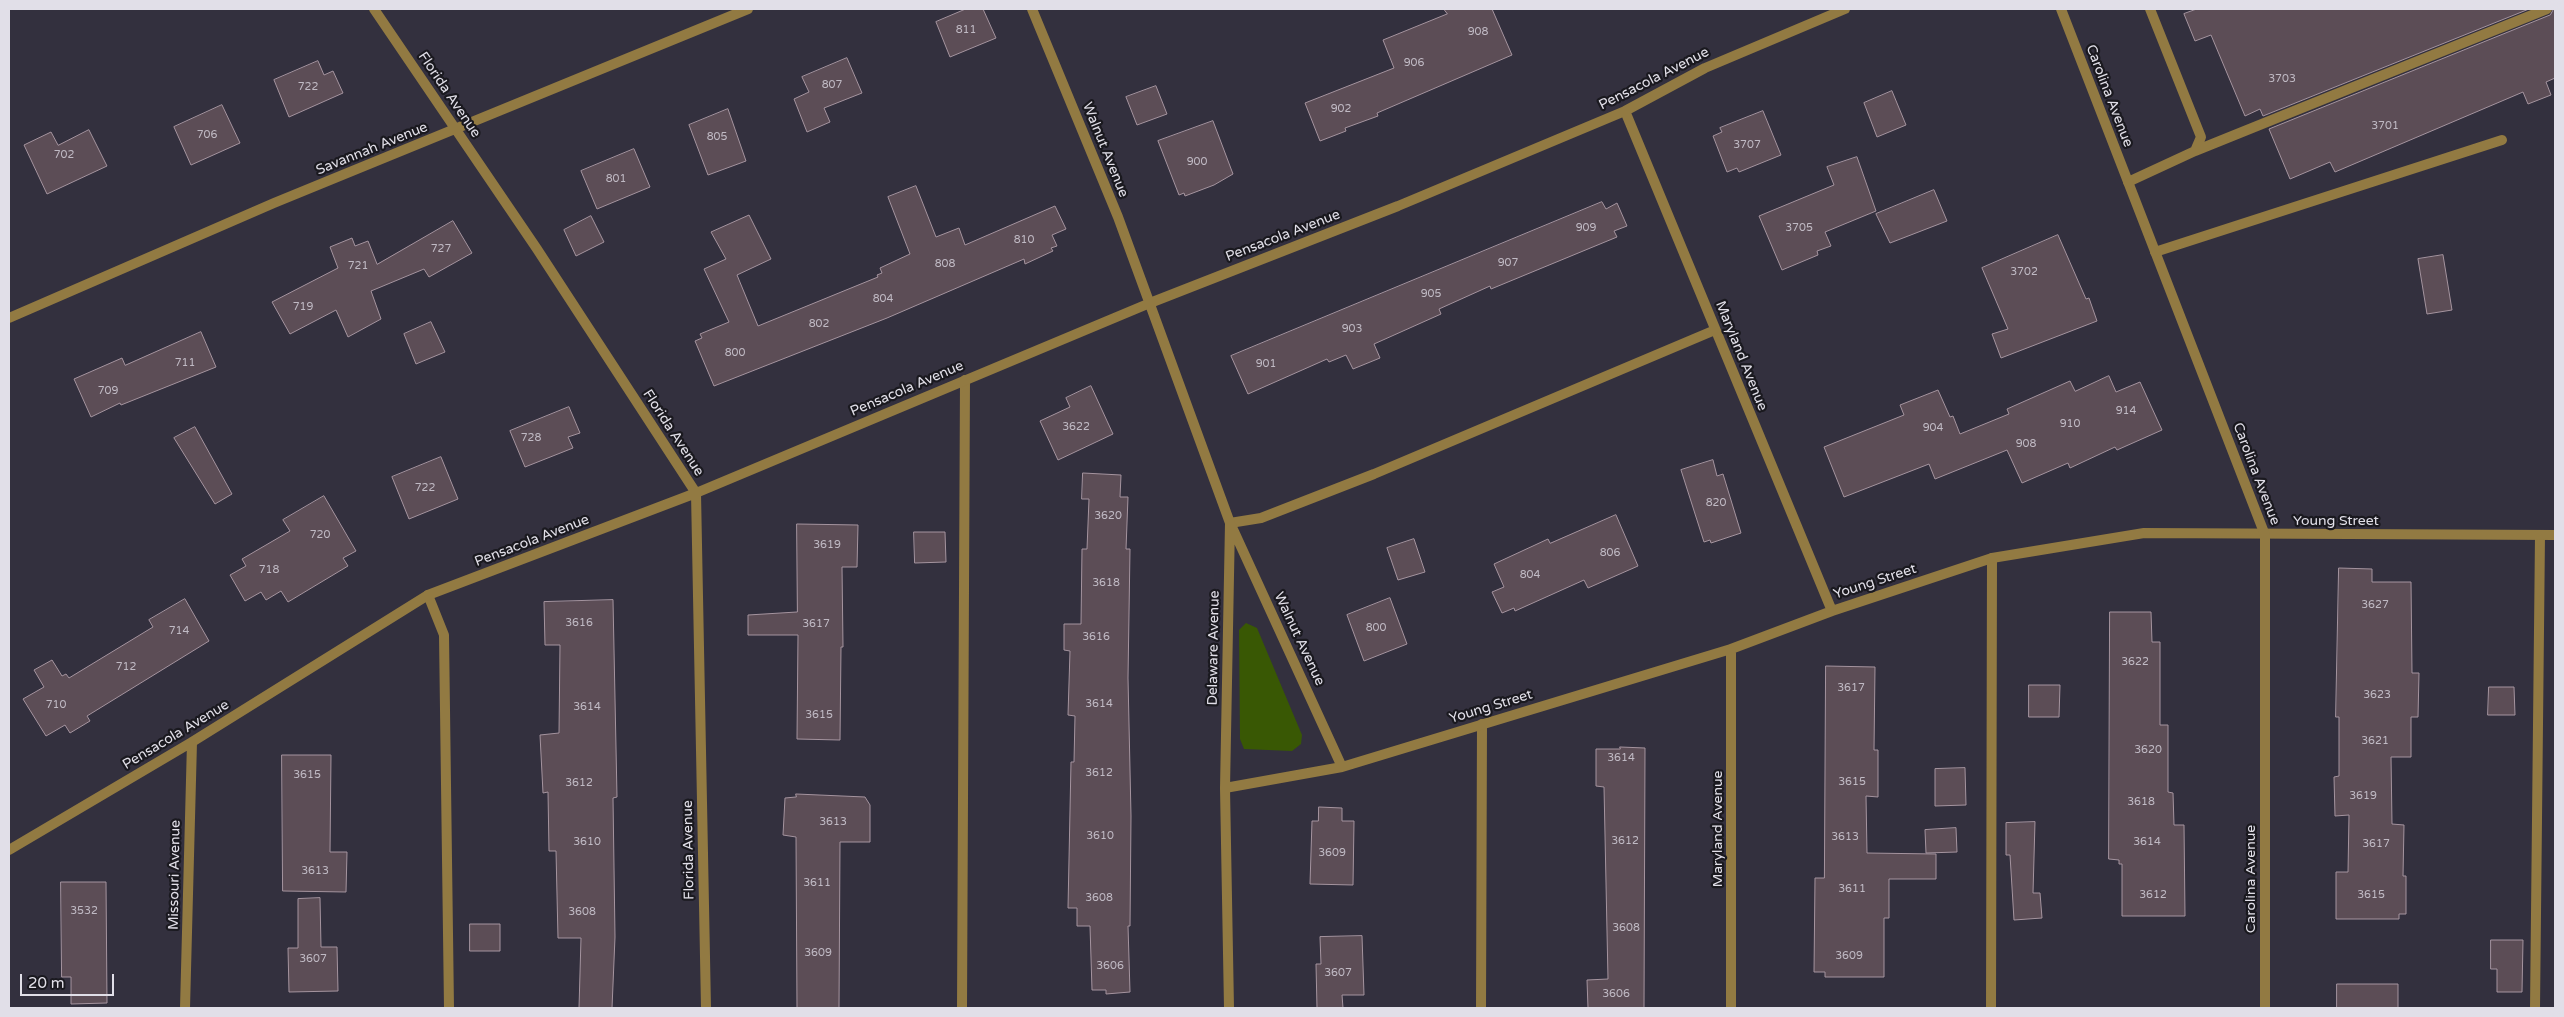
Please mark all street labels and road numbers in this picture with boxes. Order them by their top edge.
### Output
street label: Carolina Avenue [2082,42,2136,150]
street label: Pensacola Avenue [1596,44,1712,114]
street label: Florida Avenue [414,49,484,141]
street label: Walnut Avenue [1078,100,1132,200]
street label: Savannah Avenue [314,119,430,179]
street label: Pensacola Avenue [1223,206,1343,266]
street label: Maryland Avenue [1711,299,1771,413]
street label: Pensacola Avenue [848,358,966,420]
street label: Florida Avenue [639,387,707,479]
street label: Carolina Avenue [2229,420,2283,528]
street label: Pensacola Avenue [472,511,592,571]
street label: Young Street [2293,513,2379,529]
street label: Young Street [1832,561,1918,603]
street label: Delaware Avenue [1205,590,1223,706]
street label: Walnut Avenue [1270,590,1328,688]
street label: Young Street [1447,686,1535,728]
street label: Pensacola Avenue [120,697,232,773]
street label: Maryland Avenue [1710,771,1726,887]
street label: Florida Avenue [680,800,698,900]
street label: Missouri Avenue [166,820,184,930]
street label: Carolina Avenue [2243,825,2259,933]

